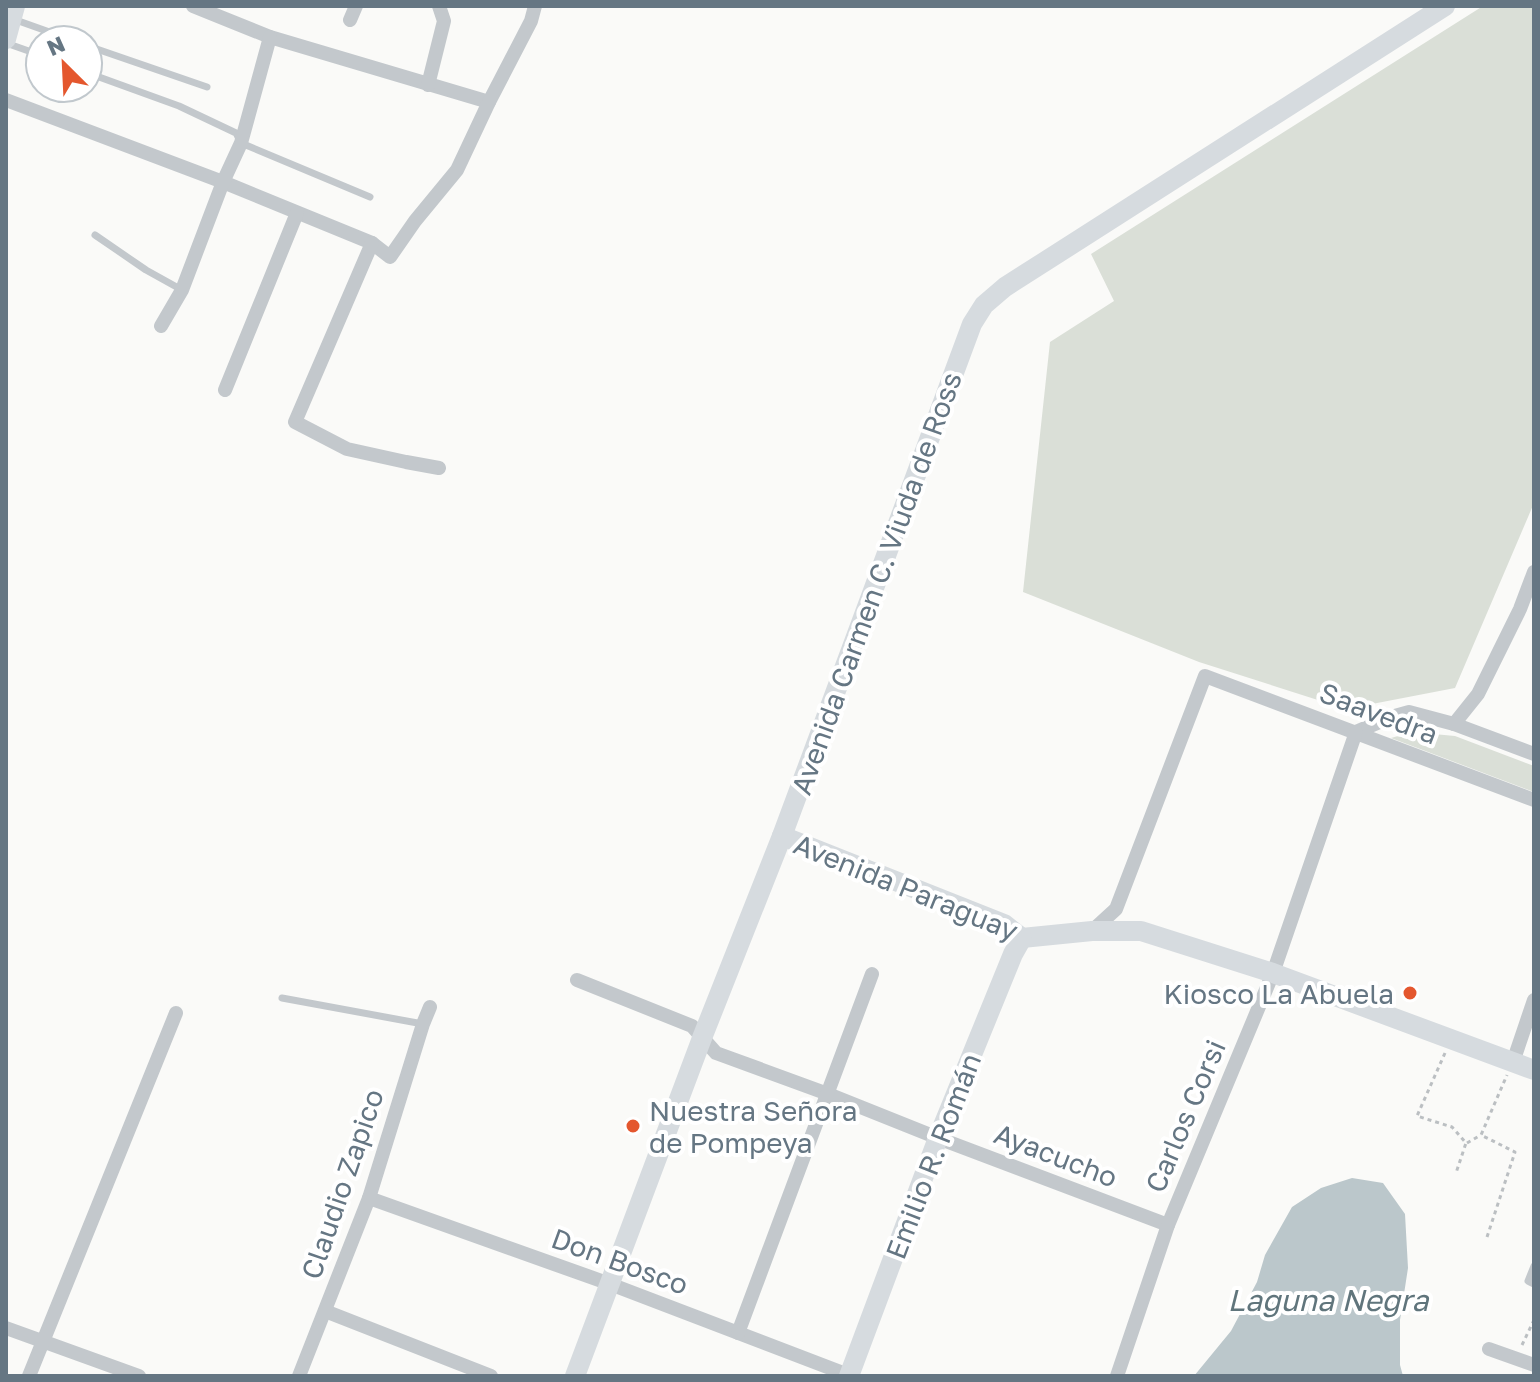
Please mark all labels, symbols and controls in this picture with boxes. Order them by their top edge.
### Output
north arrow [24,24,104,104]
text: N [43,30,69,61]
street label: Avenida Carmen C. Viuda de Ross [784,367,968,799]
street label: Saavedra [1315,675,1443,751]
street label: Avenida Paraguay [789,827,1023,947]
place label: Kiosco La Abuela [1163,977,1394,1010]
marker: Kiosco La Abuela [1401,984,1419,1002]
street label: Carlos Corsi [1138,1035,1232,1197]
street label: Emilio R. Román [879,1049,987,1263]
street label: Claudio Zapico [294,1085,390,1283]
place label: Nuestra Señora de Pompeya [649,1094,858,1159]
street label: Ayacucho [990,1116,1122,1194]
marker: Nuestra Señora de Pompeya [624,1117,642,1135]
street label: Don Bosco [547,1221,693,1301]
water label: Laguna Negra [1228,1282,1429,1318]

